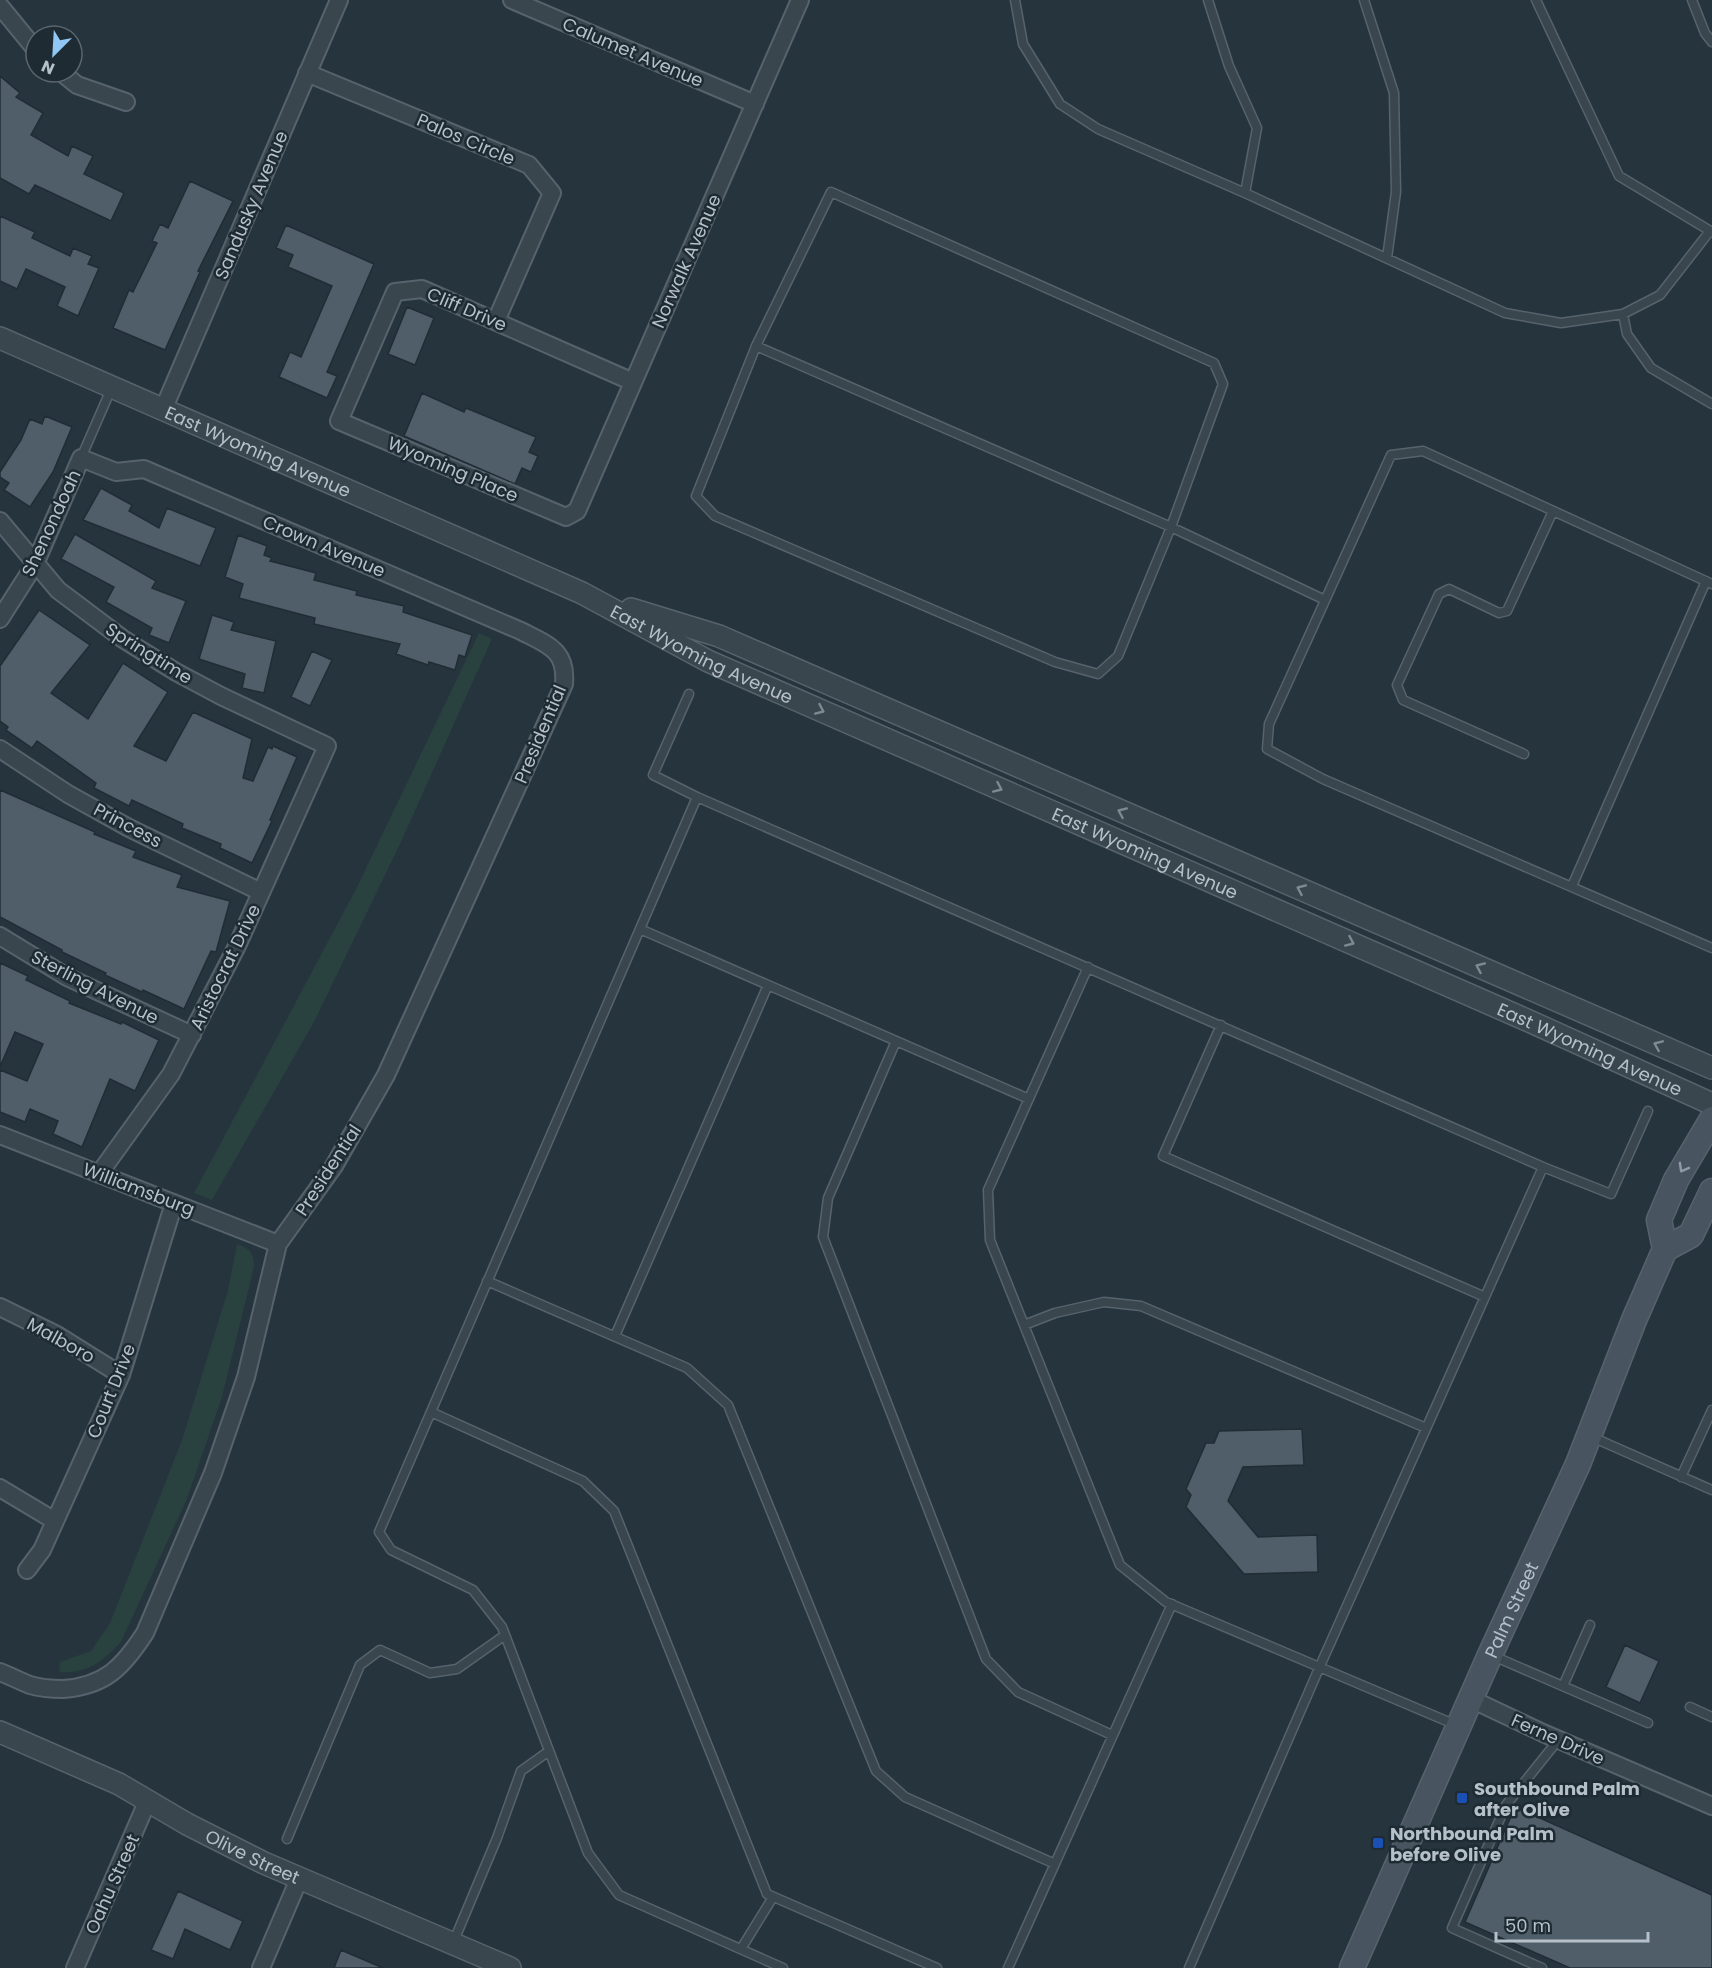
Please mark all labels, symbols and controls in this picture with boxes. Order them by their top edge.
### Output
street label: Calumet Avenue [559,11,707,93]
north arrow [24,24,84,84]
text: N [38,54,58,80]
street label: Palos Circle [413,107,519,171]
street label: Sandusky Avenue [208,127,294,283]
street label: Norwalk Avenue [645,190,727,332]
street label: Cliff Drive [423,281,511,337]
street label: East Wyoming Avenue [161,399,355,503]
street label: Wyoming Place [384,430,522,508]
street label: Shenondoah [15,466,87,580]
street label: Crown Avenue [259,509,389,583]
street label: East Wyoming Avenue [606,598,797,709]
street label: Springtime [101,616,197,690]
street label: Presidential [508,681,572,787]
one-way arrow [813,702,824,714]
one-way arrow [992,781,1003,793]
street label: Princess [89,797,167,853]
street label: East Wyoming Avenue [1048,801,1242,904]
one-way arrow [1117,807,1128,819]
one-way arrow [1296,885,1307,897]
street label: Aristocrat Drive [184,900,266,1034]
one-way arrow [1343,935,1354,947]
street label: Sterling Avenue [27,944,163,1030]
one-way arrow [1475,962,1486,974]
street label: East Wyoming Avenue [1493,996,1686,1101]
one-way arrow [1654,1040,1665,1052]
street label: Presidential [289,1119,367,1221]
street label: Williamsburg [79,1156,199,1222]
one-way arrow [1679,1162,1690,1172]
street label: Malboro [23,1311,99,1369]
street label: Court Drive [81,1340,141,1442]
street label: Palm Street [1478,1558,1544,1662]
street label: Ferne Drive [1507,1707,1609,1771]
place label: Southbound Palm after Olive [1474,1776,1640,1822]
marker: Southbound Palm after Olive [1455,1791,1469,1805]
place label: Northbound Palm before Olive [1390,1821,1554,1867]
street label: Olive Street [201,1823,304,1889]
street label: Oahu Street [79,1830,145,1938]
marker: Northbound Palm before Olive [1371,1836,1385,1850]
scale bar [1496,1905,1648,1943]
text: 50 m [1505,1913,1551,1938]

